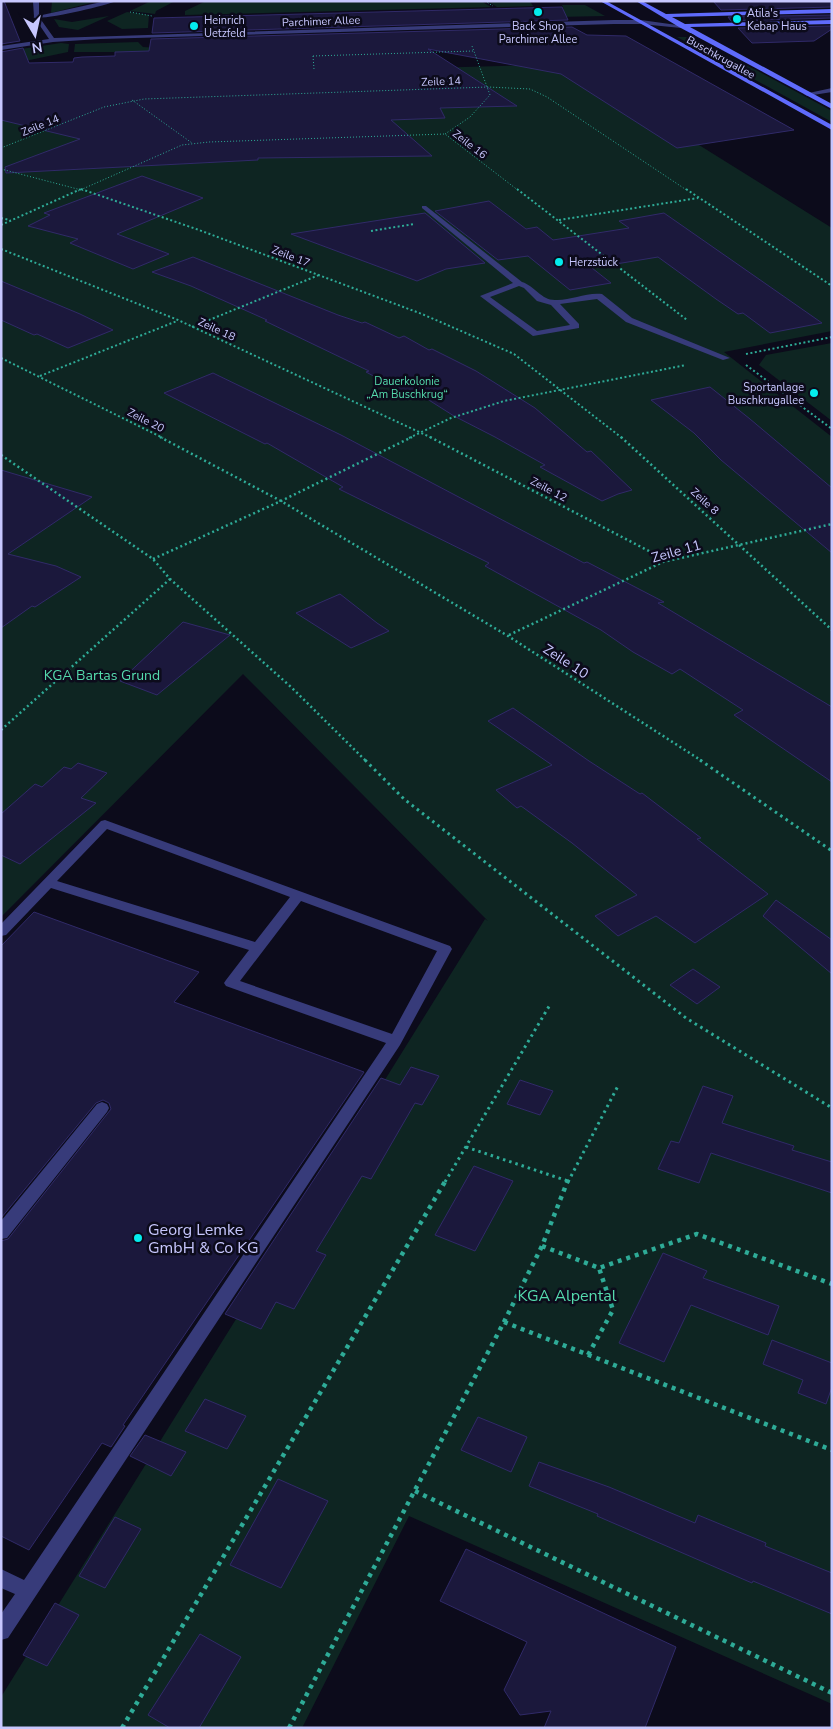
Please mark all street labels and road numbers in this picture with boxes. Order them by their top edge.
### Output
street label: Parchimer Allee [282,13,361,30]
street label: Buschkrugallee [684,32,758,83]
street label: Zeile 14 [421,73,462,90]
street label: Zeile 14 [19,111,62,140]
street label: Zeile 16 [449,126,490,163]
street label: Zeile 17 [270,242,312,271]
street label: Zeile 18 [196,314,238,345]
street label: Zeile 20 [125,405,167,436]
street label: Zeile 12 [528,473,570,505]
street label: Zeile 8 [687,485,722,518]
street label: Zeile 11 [649,535,703,568]
street label: Zeile 10 [539,640,592,683]

